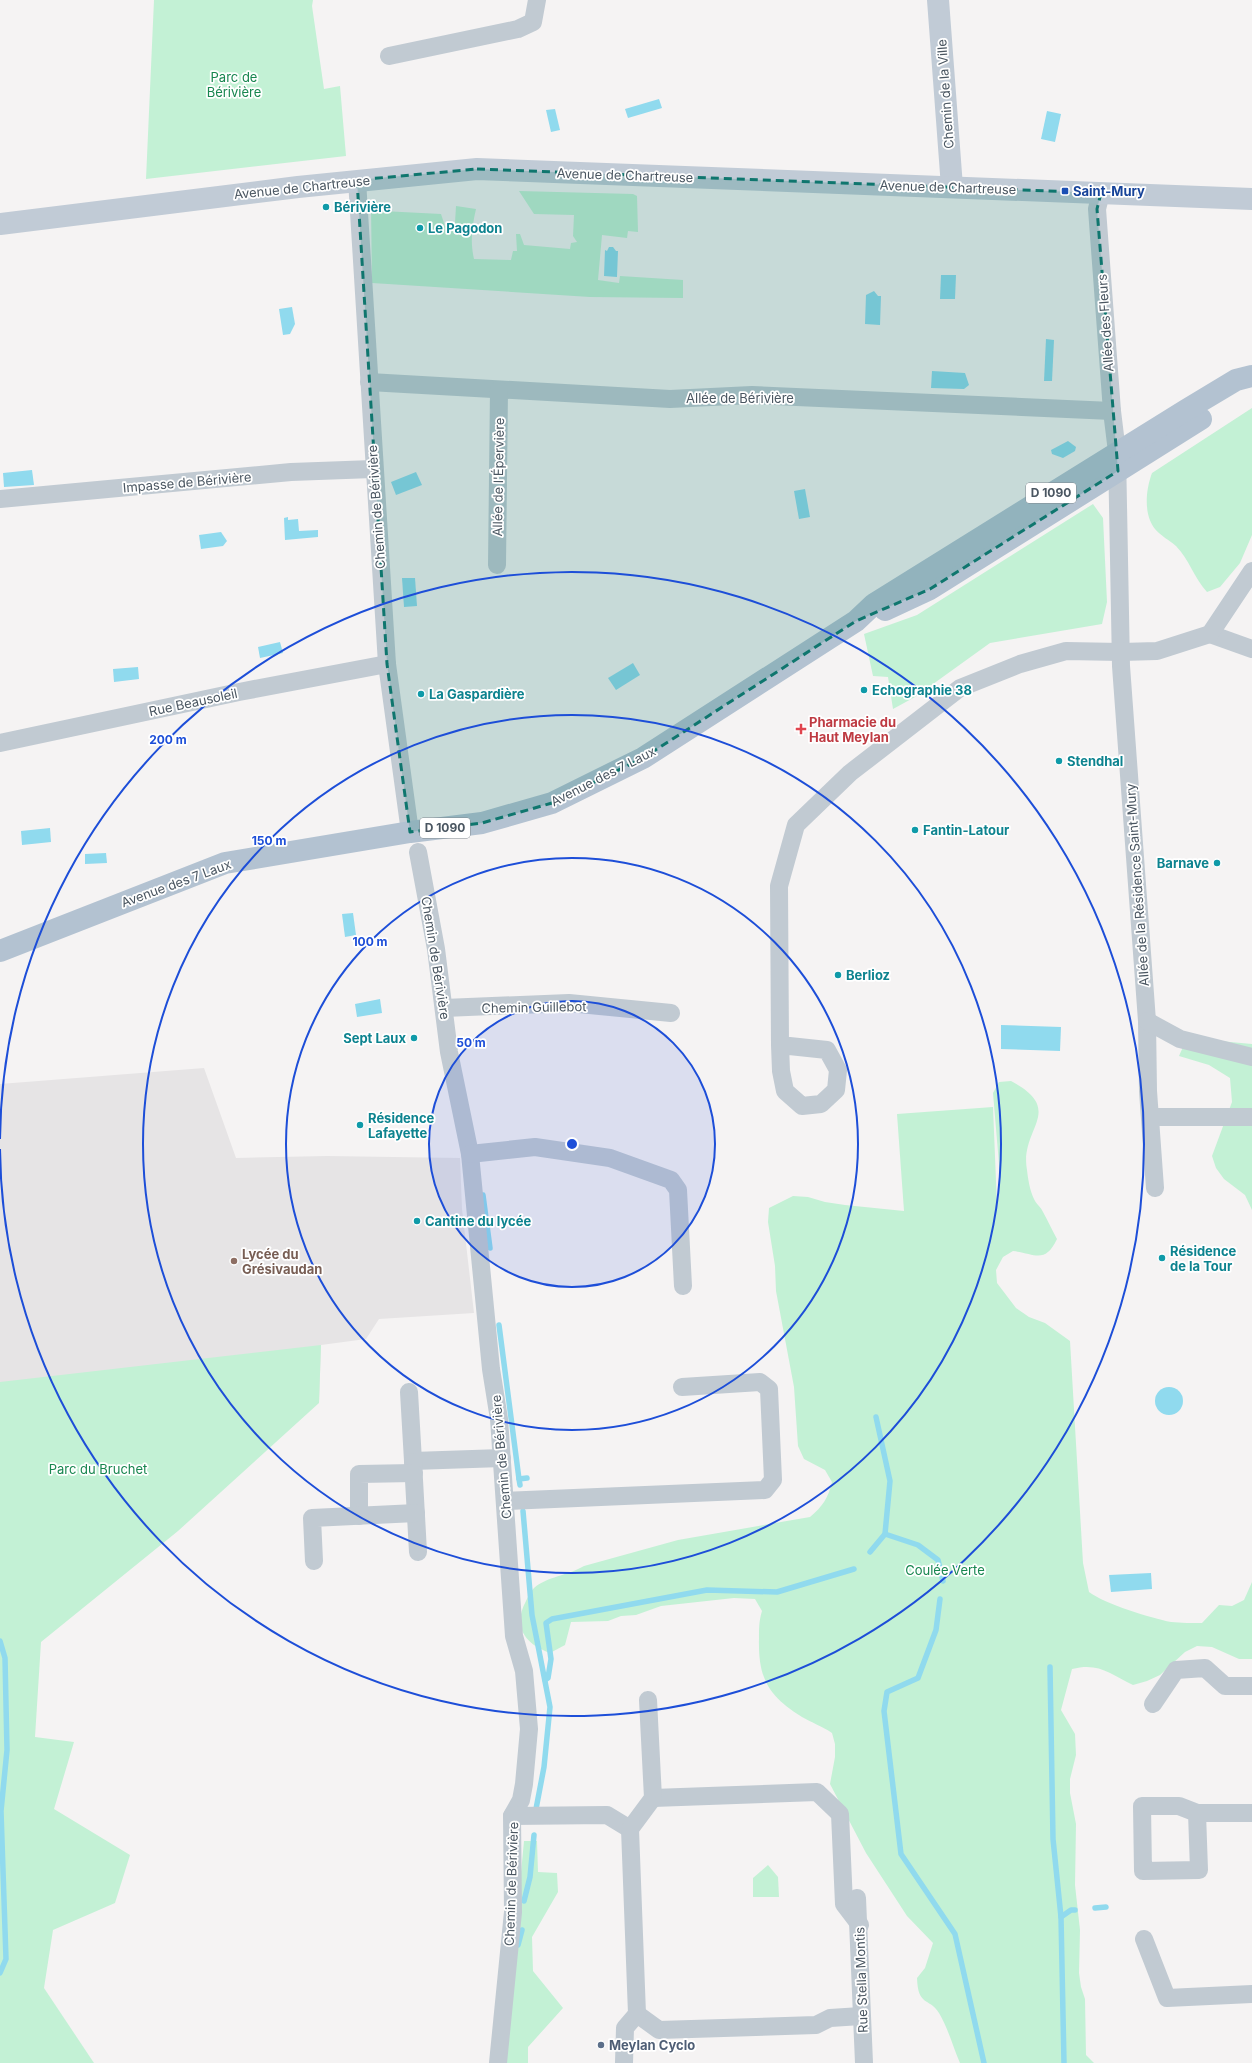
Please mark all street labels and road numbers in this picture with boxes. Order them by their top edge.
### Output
street label: Chemin de la Ville [933,39,957,149]
street label: Avenue de Chartreuse [556,165,694,185]
street label: Avenue de Chartreuse [233,172,371,202]
street label: Avenue de Chartreuse [879,177,1017,197]
street label: Allée des Fleurs [1094,273,1116,372]
street label: Allée de Bérivière [686,390,794,406]
street label: Allée de l'Épervière [489,417,507,537]
street label: Chemin de Bérivière [364,444,388,570]
street label: Impasse de Bérivière [122,468,252,496]
road number: D 1090 [1026,483,1076,503]
street label: Rue Beausoleil [147,685,239,719]
street label: Avenue des 7 Laux [548,743,658,809]
street label: Allée de la Résidence Saint-Mury [1122,783,1152,987]
road number: D 1090 [420,818,470,838]
street label: Avenue des 7 Laux [119,856,233,910]
street label: Chemin de Bérivière [418,895,454,1021]
street label: Chemin Guillebot [481,998,587,1016]
street label: Chemin de Bérivière [488,1394,514,1520]
street label: Chemin de Bérivière [501,1822,521,1946]
street label: Rue Stella Montis [851,1927,871,2033]

